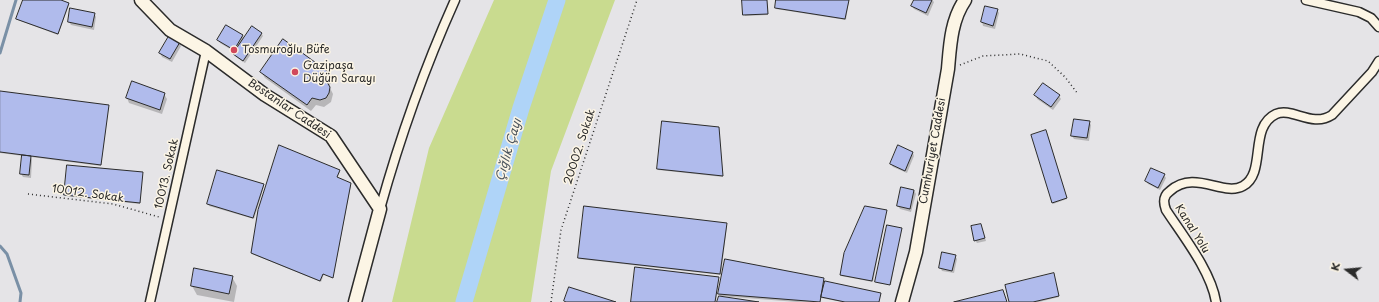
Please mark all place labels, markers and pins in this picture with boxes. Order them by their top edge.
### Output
place label: Tosmuroğlu Büfe [242,43,330,57]
marker: Tosmuroğlu Büfe [229,45,239,55]
place label: Gazipaşa Düğün Sarayı [303,59,375,85]
marker: Gazipaşa Düğün Sarayı [290,67,300,77]

